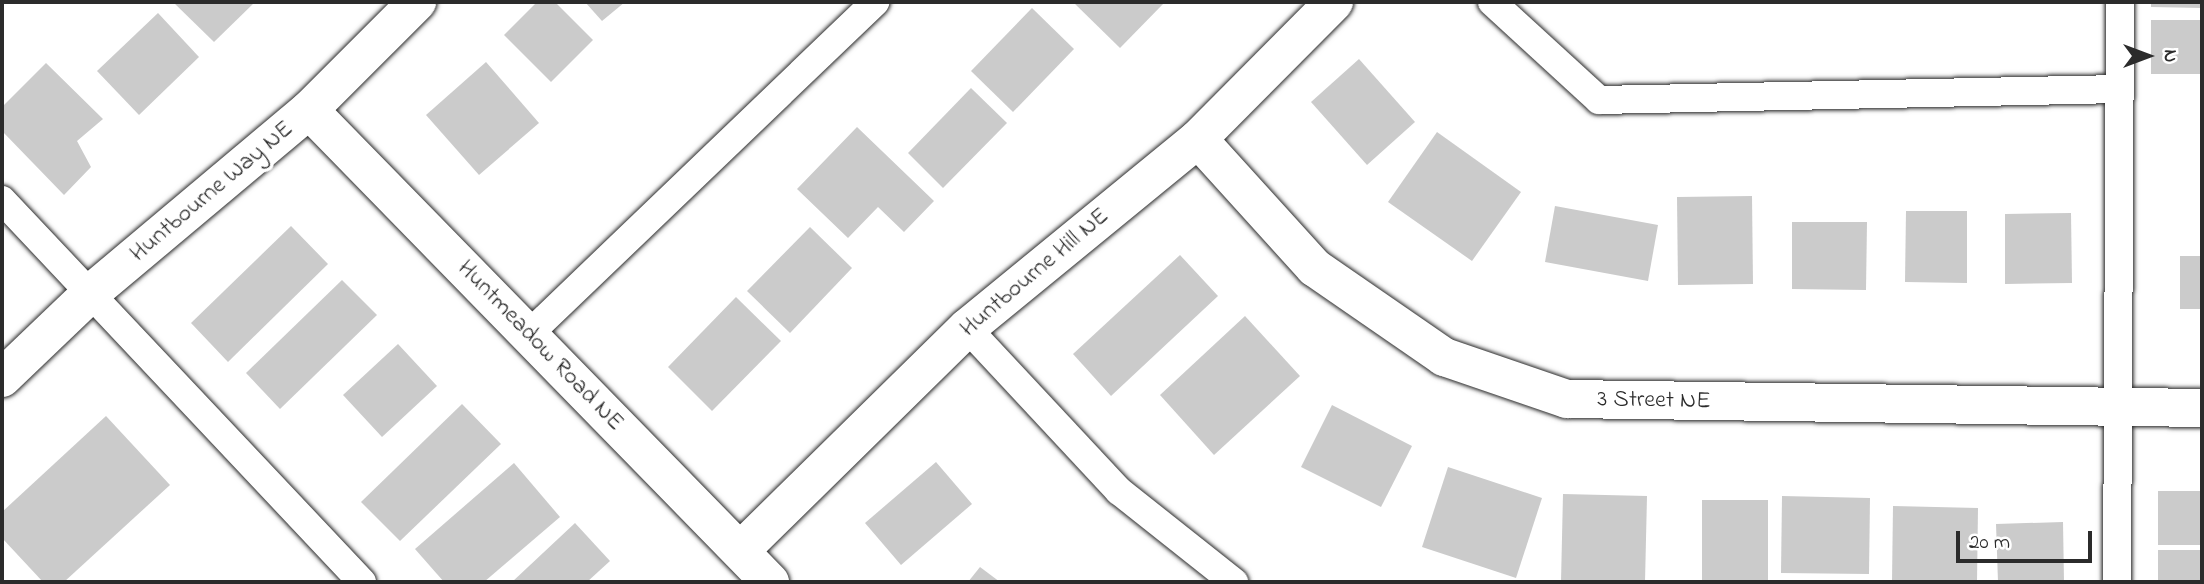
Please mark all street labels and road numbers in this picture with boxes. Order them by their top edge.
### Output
street label: Huntbourne Way NE [125,115,299,269]
street label: Huntbourne Hill NE [955,202,1115,344]
street label: Huntmeadow Road NE [451,255,629,437]
street label: 3 Street NE [1597,386,1711,416]

